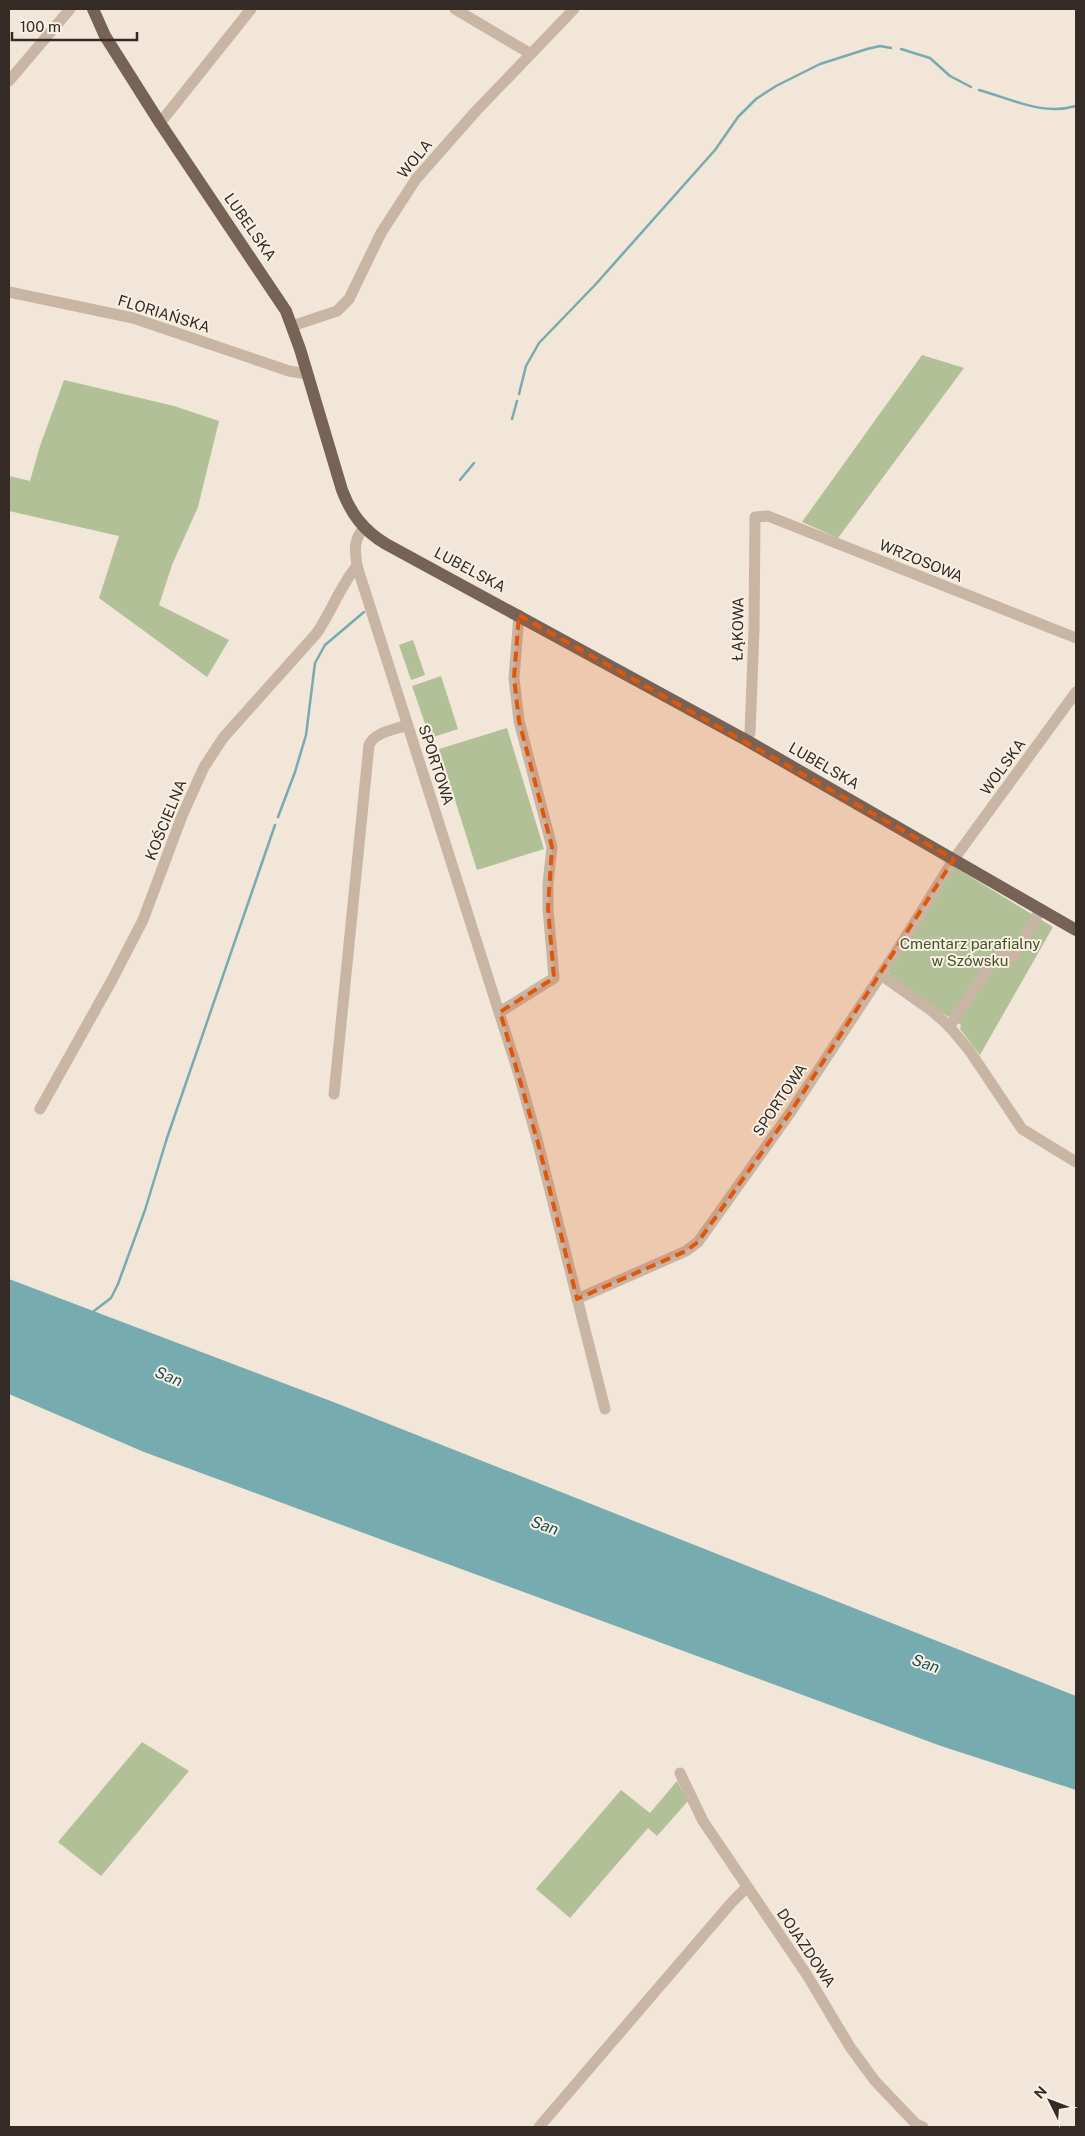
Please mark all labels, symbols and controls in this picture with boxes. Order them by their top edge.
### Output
scale bar [12,10,138,42]
text: 100 m [20,18,61,35]
street label: WOLA [394,136,435,181]
street label: LUBELSKA [221,190,280,264]
street label: FLORIAŃSKA [116,291,213,336]
street label: WRZOSOWA [877,536,966,585]
street label: LUBELSKA [432,544,509,596]
street label: ŁĄKOWA [728,597,747,661]
street label: SPORTOWA [415,723,458,807]
street label: WOLSKA [977,735,1029,798]
street label: LUBELSKA [786,739,863,793]
street label: KOŚCIELNA [141,776,190,863]
park label: Cmentarz parafialny w Szówsku [900,935,1040,969]
street label: SPORTOWA [749,1060,810,1139]
water label: San [152,1362,185,1391]
water label: San [528,1512,561,1539]
water label: San [909,1650,942,1677]
street label: DOJAZDOWA [774,1905,839,1991]
north arrow [1025,2076,1075,2126]
text: N [1031,2083,1050,2102]

